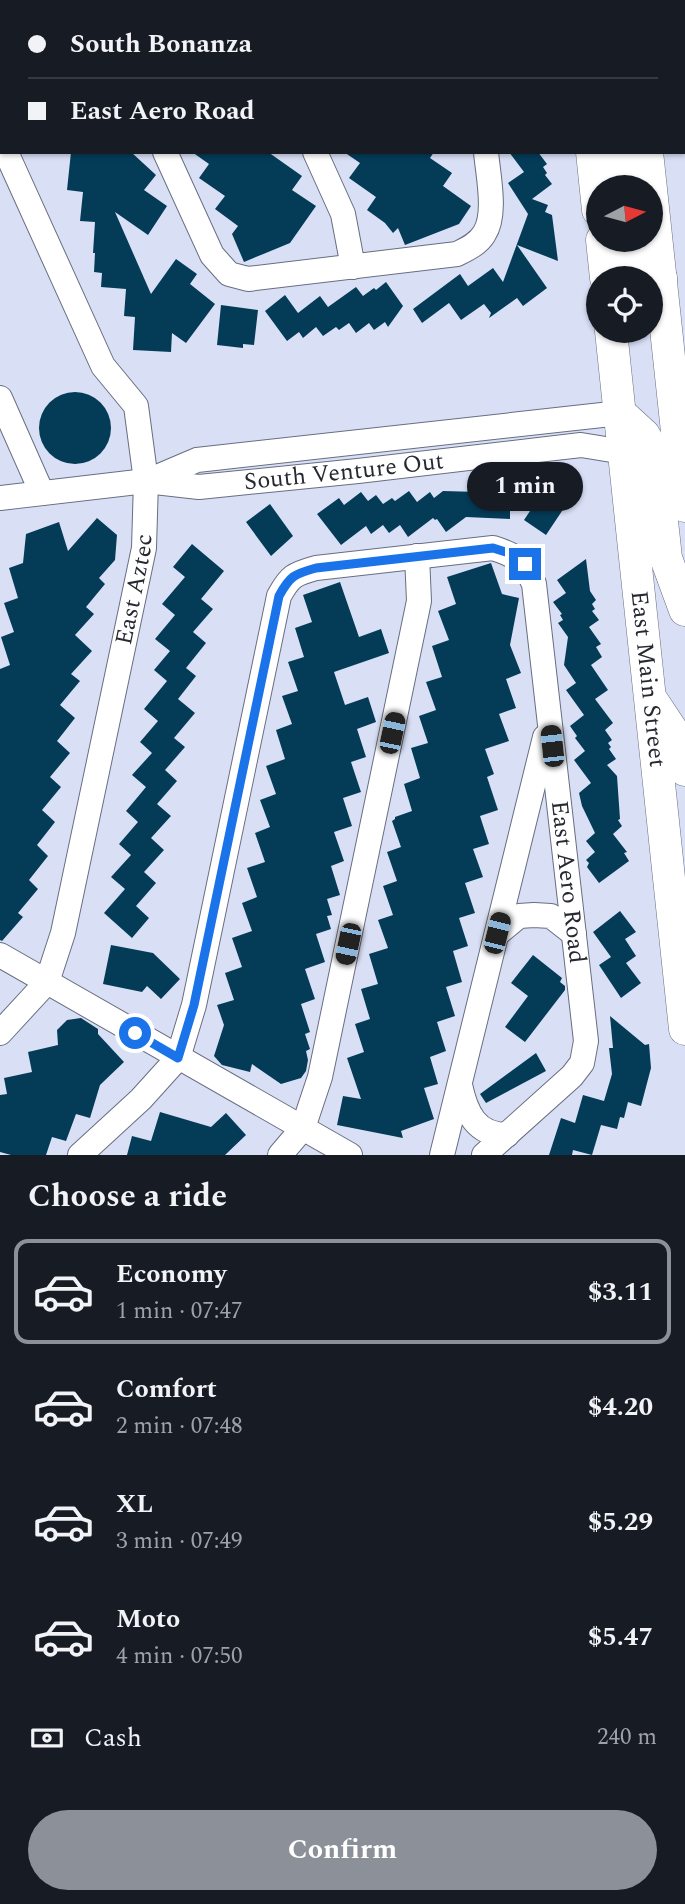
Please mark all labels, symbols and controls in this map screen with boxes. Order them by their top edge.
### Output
text: South Bonanza [70,24,252,64]
text: East Aero Road [70,91,255,131]
north arrow [586,175,663,252]
map controls [586,175,663,343]
button: locate [586,266,663,343]
street label: South Venture Out [242,443,446,500]
callout: 1 min [467,462,583,512]
text: 1 min [494,469,556,504]
street label: East Aztec [106,533,162,648]
route end [509,548,541,580]
street label: East Main Street [621,589,675,769]
car [378,710,407,756]
car [540,724,565,768]
street label: East Aero Road [541,799,595,965]
car [482,910,513,956]
car [334,921,363,967]
route start [119,1017,151,1049]
text: Choose a ride [28,1172,227,1221]
text: Economy [116,1254,226,1294]
icon: car [32,1260,95,1323]
text: $3.11 [588,1272,653,1312]
text: 1 min · 07:47 [116,1294,243,1329]
text: Comfort [116,1369,217,1409]
icon: car [32,1375,95,1438]
text: $4.20 [588,1387,653,1427]
text: 2 min · 07:48 [116,1409,243,1444]
text: XL [116,1484,153,1524]
icon: car [32,1490,95,1553]
text: $5.29 [588,1502,653,1542]
text: 3 min · 07:49 [116,1524,243,1559]
text: Moto [116,1599,180,1639]
icon: car [32,1605,95,1668]
text: $5.47 [588,1617,653,1657]
text: 4 min · 07:50 [116,1639,243,1674]
text: Cash [84,1718,142,1758]
icon: cash [28,1719,66,1757]
text: 240 m [597,1720,657,1755]
button: Confirm [28,1810,657,1890]

